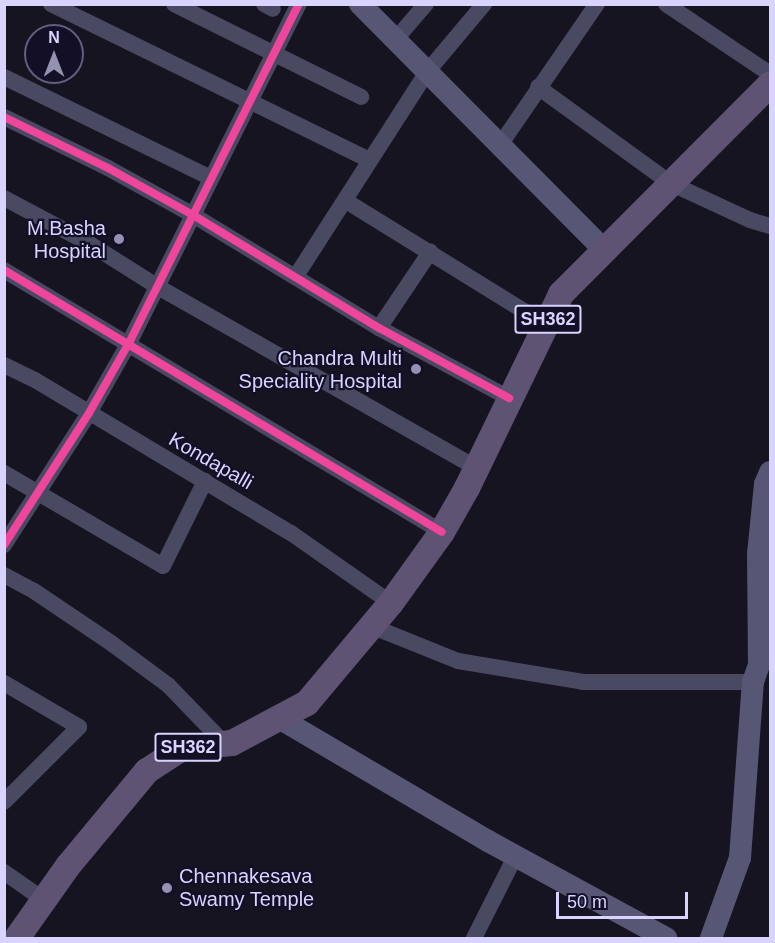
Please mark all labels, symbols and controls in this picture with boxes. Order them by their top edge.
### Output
north arrow [24,24,84,84]
text: N [48,29,60,46]
place label: M.Basha Hospital [27,216,106,263]
marker: M.Basha Hospital [110,230,128,248]
road number: SH362 [514,304,582,334]
place label: Chandra Multi Speciality Hospital [239,346,402,393]
marker: Chandra Multi Speciality Hospital [407,360,425,378]
street label: Kondapalli [165,427,257,495]
road number: SH362 [154,732,222,762]
place label: Chennakesava Swamy Temple [179,864,315,911]
scale bar [559,880,691,918]
marker: Chennakesava Swamy Temple [160,881,174,895]
text: 50 m [567,892,607,912]

